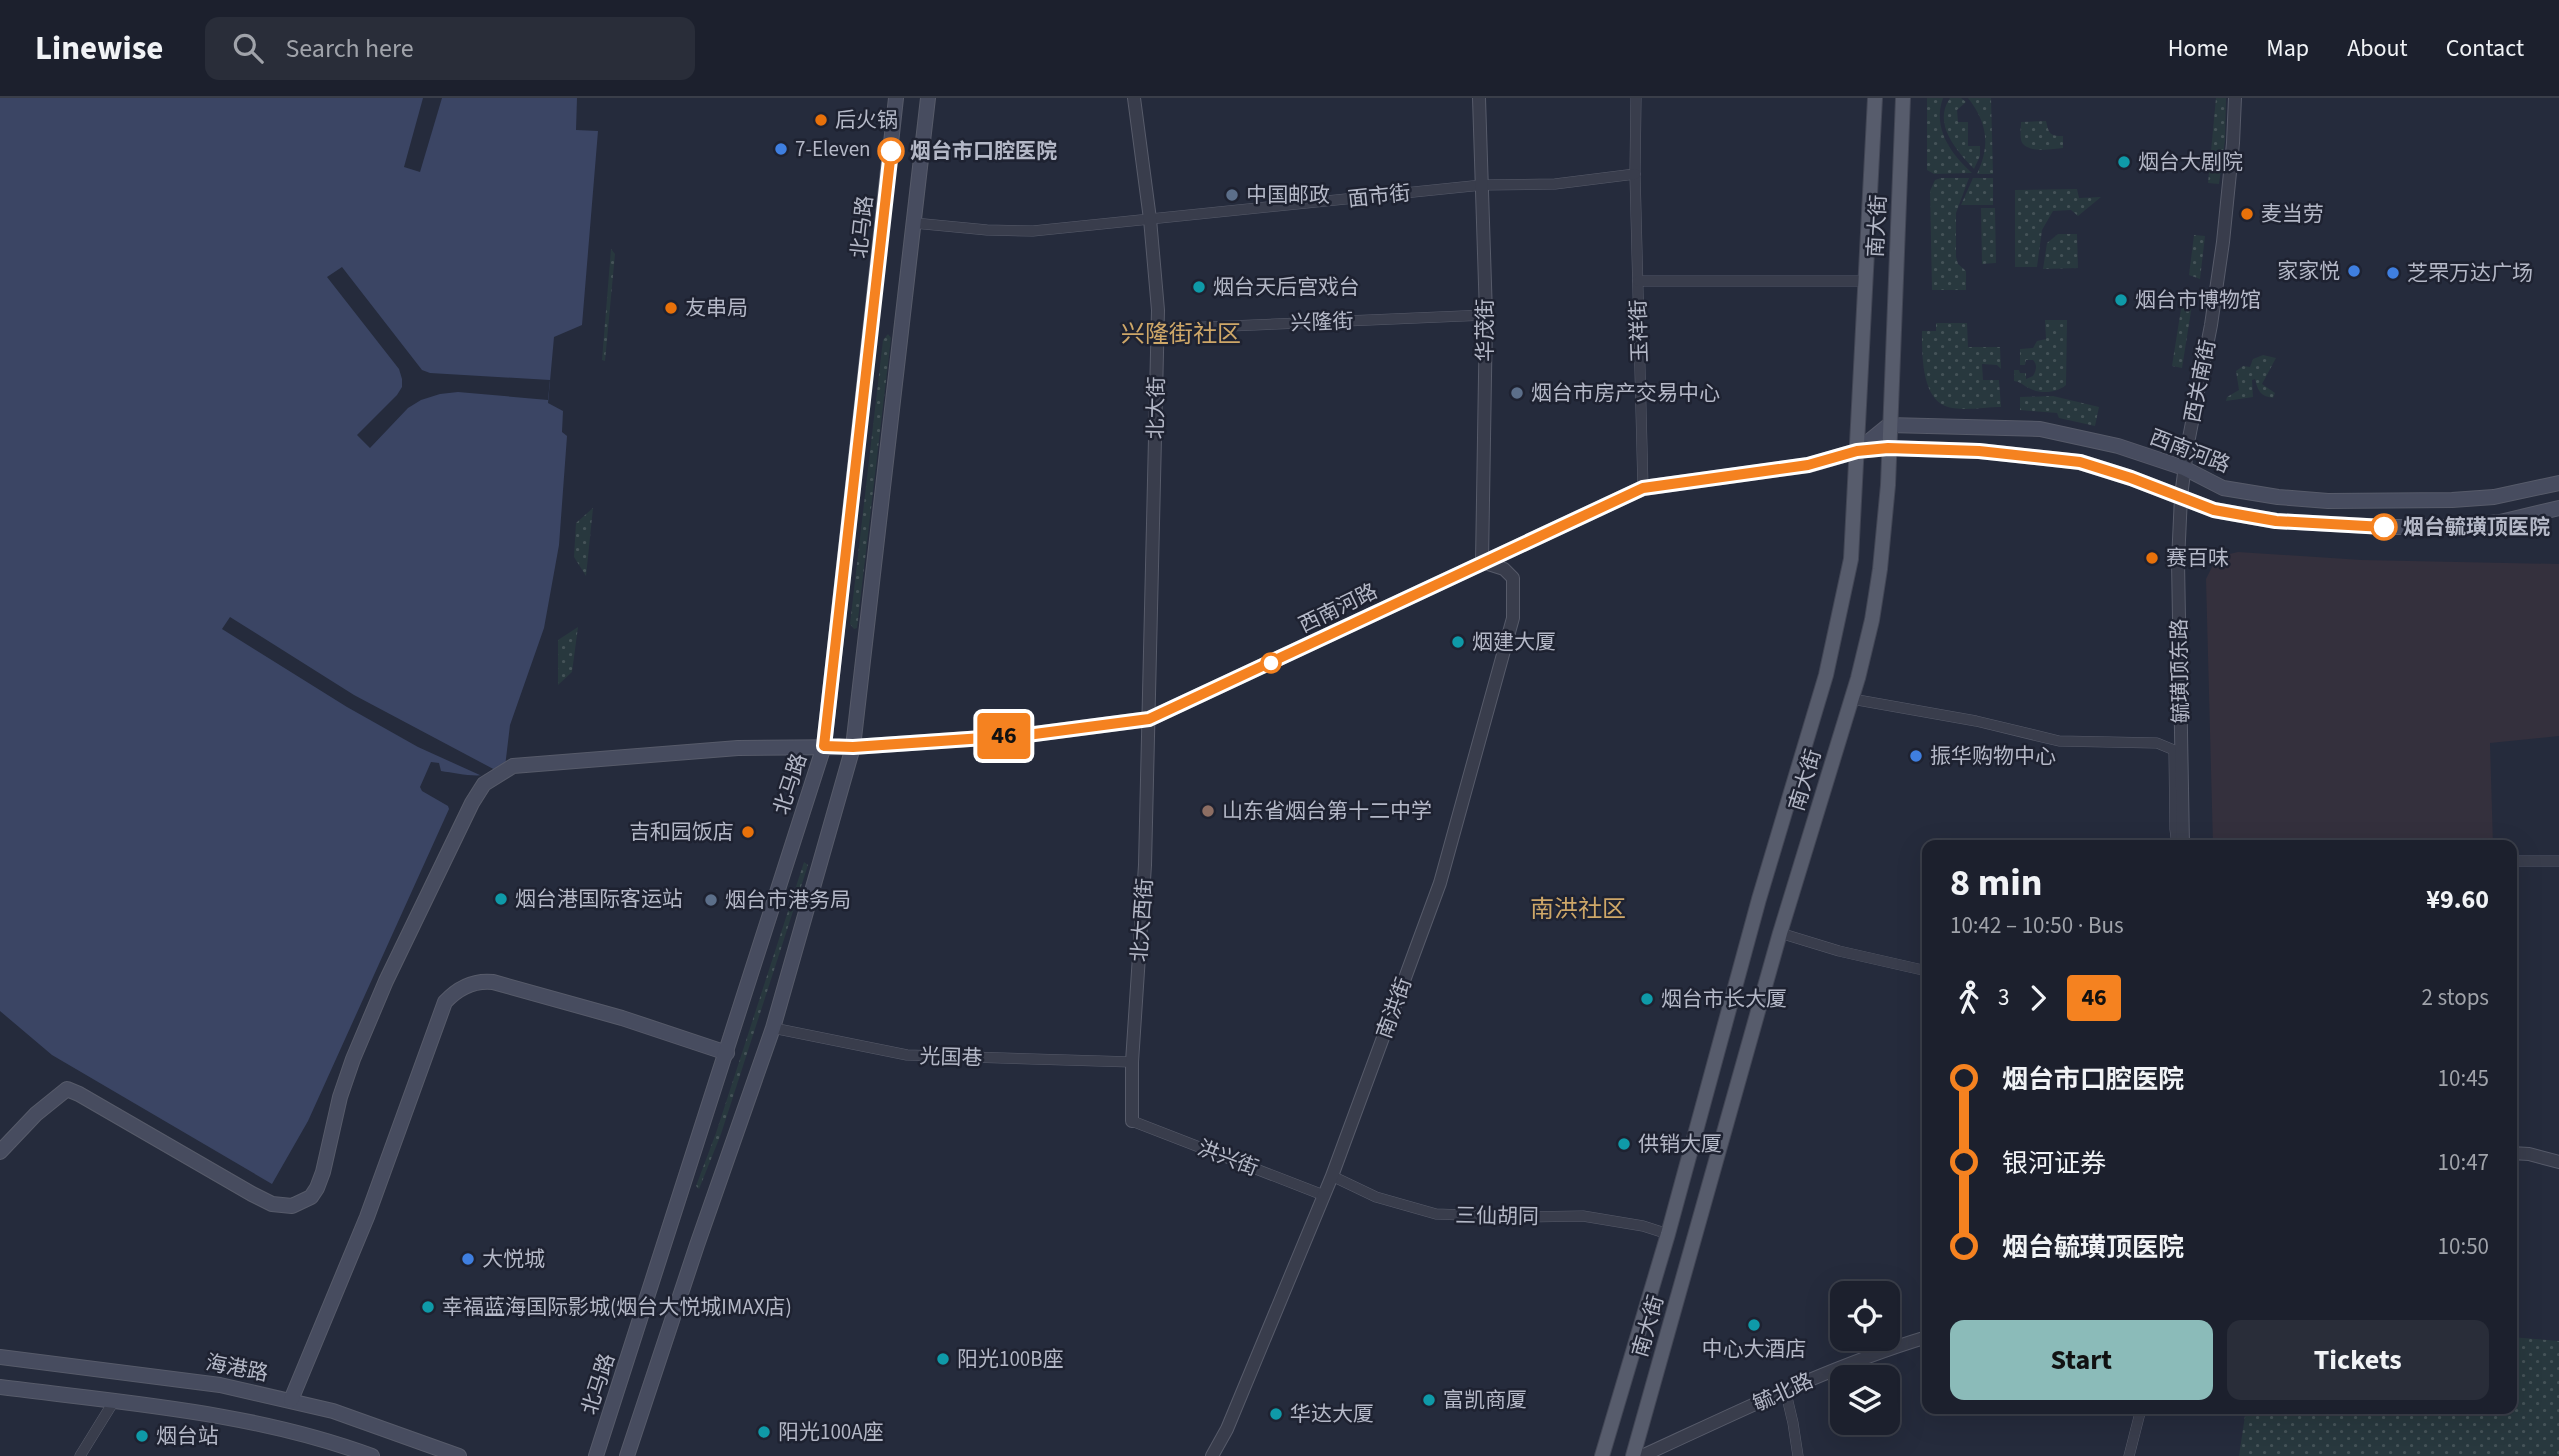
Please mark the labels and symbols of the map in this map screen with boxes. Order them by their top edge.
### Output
place label: 后火锅 [835,105,898,135]
marker: 后火锅 [813,112,829,128]
place label: 7-Eleven [795,134,871,164]
place label: 烟台市口腔医院 [910,136,1057,166]
marker: 烟台市口腔医院 [878,138,904,164]
marker: 7-Eleven [773,141,789,157]
place label: 烟台大剧院 [2138,147,2243,177]
marker: 烟台大剧院 [2116,154,2132,170]
street label: 面市街 [1346,178,1412,214]
place label: 中国邮政 [1246,180,1330,210]
marker: 中国邮政 [1224,187,1240,203]
street label: 北马路 [844,194,880,260]
street label: 南大街 [1860,194,1894,258]
place label: 麦当劳 [2261,199,2324,229]
marker: 麦当劳 [2239,206,2255,222]
place label: 家家悦 [2277,256,2340,286]
place label: 芝罘万达广场 [2407,258,2533,288]
marker: 家家悦 [2346,263,2362,279]
marker: 芝罘万达广场 [2385,265,2401,281]
place label: 烟台天后宫戏台 [1213,272,1360,302]
marker: 烟台天后宫戏台 [1191,279,1207,295]
place label: 烟台市博物馆 [2135,285,2261,315]
marker: 烟台市博物馆 [2113,292,2129,308]
place label: 友串局 [685,293,748,323]
street label: 华茂街 [1470,299,1500,362]
street label: 玉祥街 [1623,299,1655,363]
marker: 友串局 [663,300,679,316]
street label: 兴隆街 [1290,306,1354,338]
district label: 兴隆街社区 [1121,317,1241,352]
street label: 西关南街 [2177,337,2223,425]
street label: 北大街 [1140,376,1172,440]
place label: 烟台市房产交易中心 [1531,378,1720,408]
marker: 烟台市房产交易中心 [1509,385,1525,401]
street label: 西南河路 [2145,422,2235,480]
place label: 烟台毓璜顶医院 [2403,512,2550,542]
marker: 烟台毓璜顶医院 [2371,514,2397,540]
place label: 赛百味 [2166,543,2229,573]
marker: 赛百味 [2144,550,2160,566]
street label: 西南河路 [1294,576,1382,640]
street label: 毓璜顶东路 [2164,618,2196,724]
place label: 烟建大厦 [1472,627,1556,657]
marker: 烟建大厦 [1450,634,1466,650]
unlabelled marker [1261,653,1281,673]
line badge: 46 [972,713,1036,759]
place label: 振华购物中心 [1930,741,2056,771]
street label: 南大街 [1781,745,1829,815]
marker: 振华购物中心 [1908,748,1924,764]
street label: 北马路 [766,749,814,819]
place label: 山东省烟台第十二中学 [1222,796,1432,826]
marker: 山东省烟台第十二中学 [1200,803,1216,819]
place label: 吉和园饭店 [629,817,734,847]
marker: 吉和园饭店 [740,824,756,840]
street label: 北大西街 [1124,877,1160,963]
place label: 烟台港国际客运站 [515,884,683,914]
place label: 烟台市港务局 [725,885,851,915]
marker: 烟台港国际客运站 [493,891,509,907]
marker: 烟台市港务局 [703,892,719,908]
district label: 南洪社区 [1530,892,1626,927]
street label: 南洪街 [1369,973,1419,1043]
place label: 烟台市长大厦 [1661,984,1787,1014]
marker: 烟台市长大厦 [1639,991,1655,1007]
street label: 光国巷 [919,1041,983,1073]
place label: 供销大厦 [1638,1129,1722,1159]
street label: 洪兴街 [1193,1133,1263,1183]
marker: 供销大厦 [1616,1136,1632,1152]
street label: 三仙胡同 [1455,1200,1539,1232]
place label: 大悦城 [482,1244,545,1274]
marker: 大悦城 [460,1251,476,1267]
place label: 幸福蓝海国际影城(烟台大悦城IMAX店) [442,1292,792,1322]
street label: 南大街 [1625,1292,1671,1360]
marker: 幸福蓝海国际影城(烟台大悦城IMAX店) [420,1299,436,1315]
marker: 中心大酒店 [1746,1317,1762,1333]
place label: 中心大酒店 [1702,1334,1807,1364]
place label: 阳光100B座 [957,1344,1064,1374]
street label: 海港路 [203,1347,271,1389]
street label: 北马路 [574,1349,622,1419]
marker: 阳光100B座 [935,1351,951,1367]
street label: 毓北路 [1748,1365,1818,1419]
place label: 富凯商厦 [1443,1385,1527,1415]
marker: 富凯商厦 [1421,1392,1437,1408]
place label: 华达大厦 [1290,1399,1374,1429]
marker: 华达大厦 [1268,1406,1284,1422]
place label: 阳光100A座 [778,1417,884,1447]
place label: 烟台站 [156,1421,219,1451]
marker: 阳光100A座 [756,1424,772,1440]
marker: 烟台站 [134,1428,150,1444]

